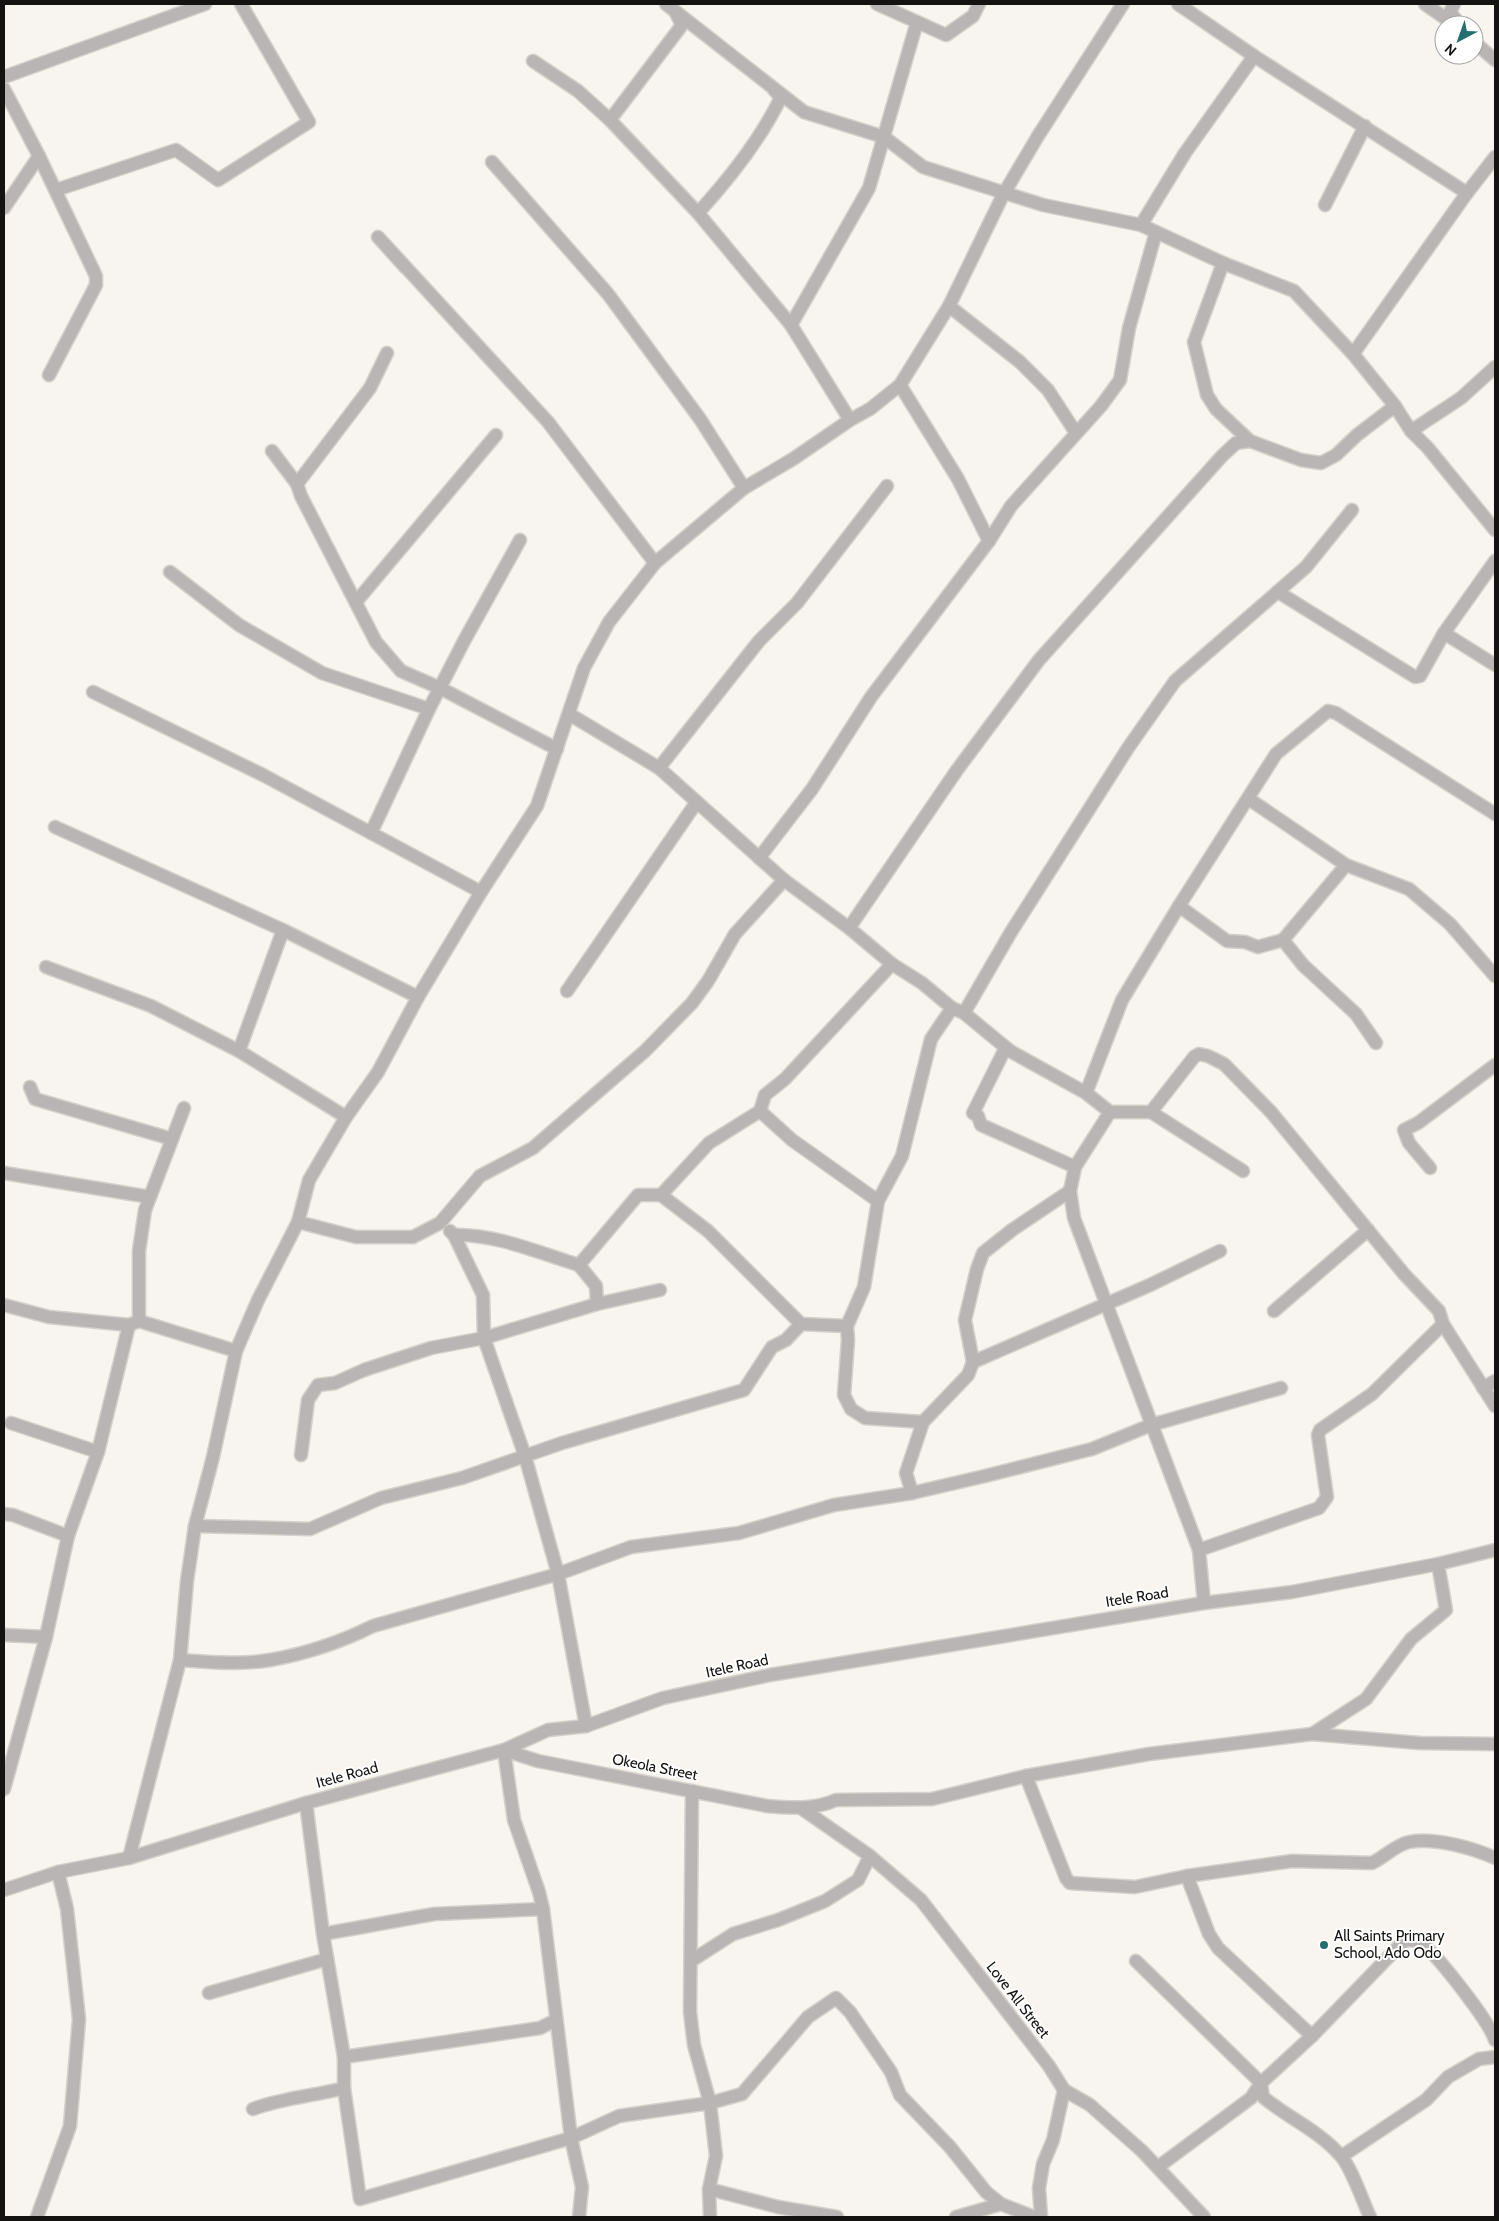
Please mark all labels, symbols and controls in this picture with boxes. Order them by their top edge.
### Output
north arrow [1434,15,1484,65]
text: N [1441,40,1460,60]
street label: Itele Road [1104,1583,1170,1611]
street label: Itele Road [704,1651,770,1681]
street label: Okeola Street [611,1750,699,1784]
street label: Itele Road [314,1758,380,1792]
place label: All Saints Primary School, Ado Odo [1334,1927,1445,1962]
marker: All Saints Primary School, Ado Odo [1318,1939,1330,1951]
street label: Love All Street [983,1958,1053,2042]

